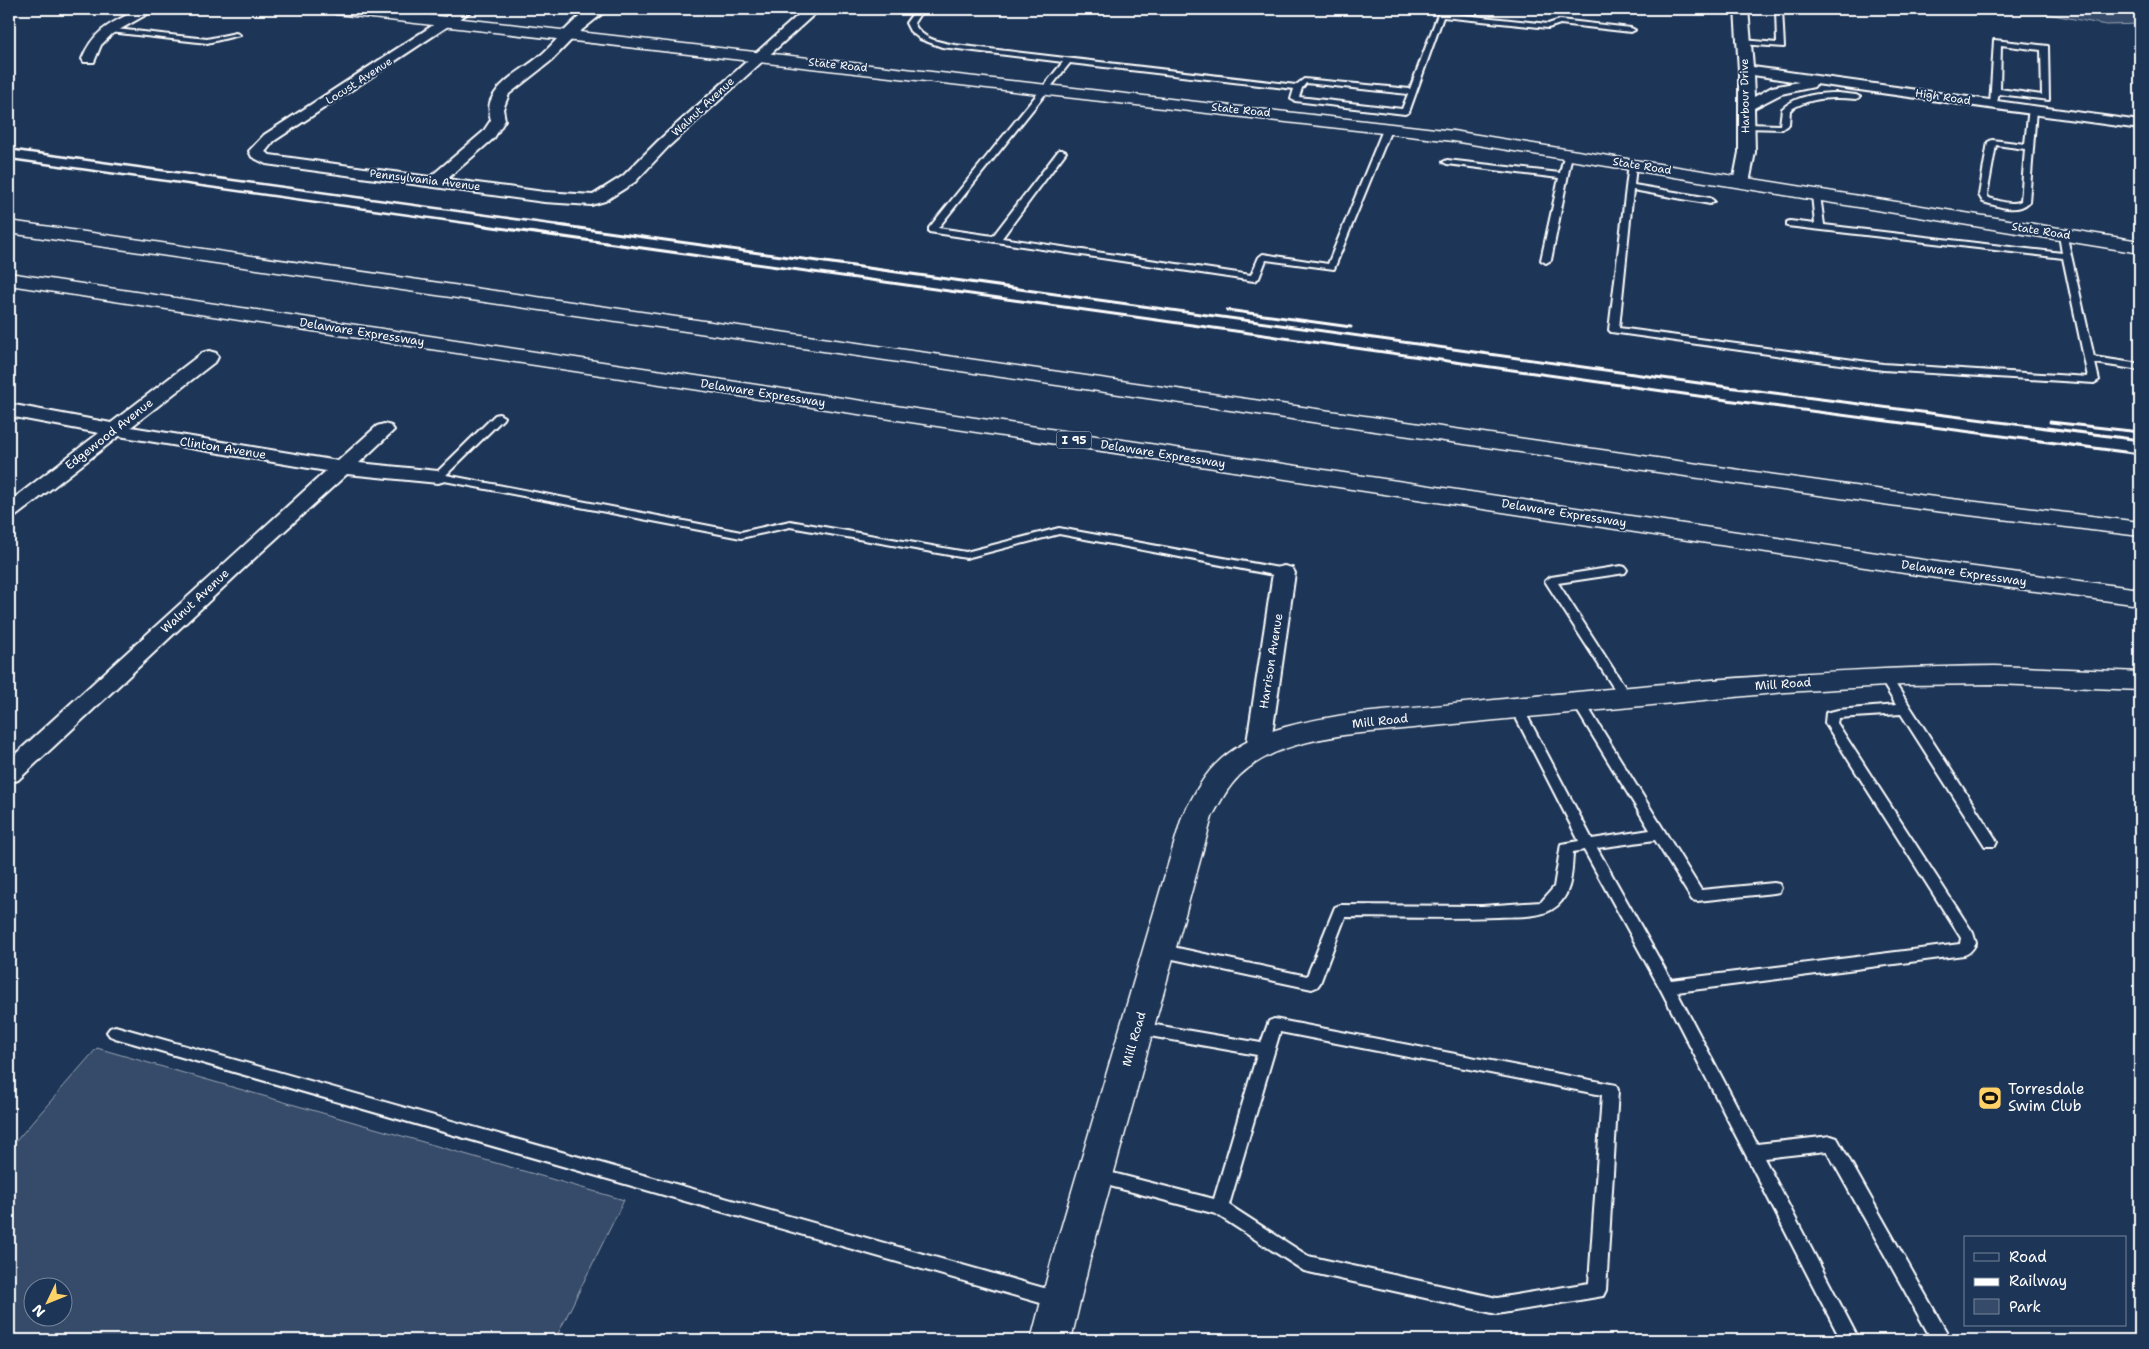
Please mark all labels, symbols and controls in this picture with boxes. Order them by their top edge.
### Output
street label: Locust Avenue [323,54,395,108]
street label: State Road [808,54,868,76]
street label: Harbour Drive [1737,58,1753,134]
street label: Walnut Avenue [668,74,738,140]
street label: High Road [1914,86,1972,108]
street label: State Road [1211,99,1271,121]
street label: State Road [1612,154,1673,178]
street label: Pennsylvania Avenue [369,166,481,194]
street label: State Road [2011,219,2072,243]
street label: Delaware Expressway [298,314,426,350]
street label: Delaware Expressway [699,375,827,411]
street label: Edgewood Avenue [62,395,156,473]
road number: I 95 [1056,432,1092,448]
street label: Clinton Avenue [179,433,267,463]
street label: Delaware Expressway [1099,436,1227,472]
street label: Delaware Expressway [1500,495,1628,531]
street label: Delaware Expressway [1900,556,2028,590]
street label: Walnut Avenue [157,565,233,637]
street label: Harrison Avenue [1256,612,1286,710]
street label: Mill Road [1754,674,1812,694]
street label: Mill Road [1351,710,1409,732]
street label: Mill Road [1119,1009,1150,1068]
place label: Torresdale Swim Club [2008,1079,2084,1116]
sports icon: Torresdale Swim Club [1977,1085,2003,1111]
legend [1964,1236,2126,1326]
text: Road [2009,1247,2047,1267]
text: Railway [2009,1271,2067,1291]
north arrow [22,1276,72,1326]
text: Park [2009,1297,2041,1317]
text: N [28,1301,49,1321]

